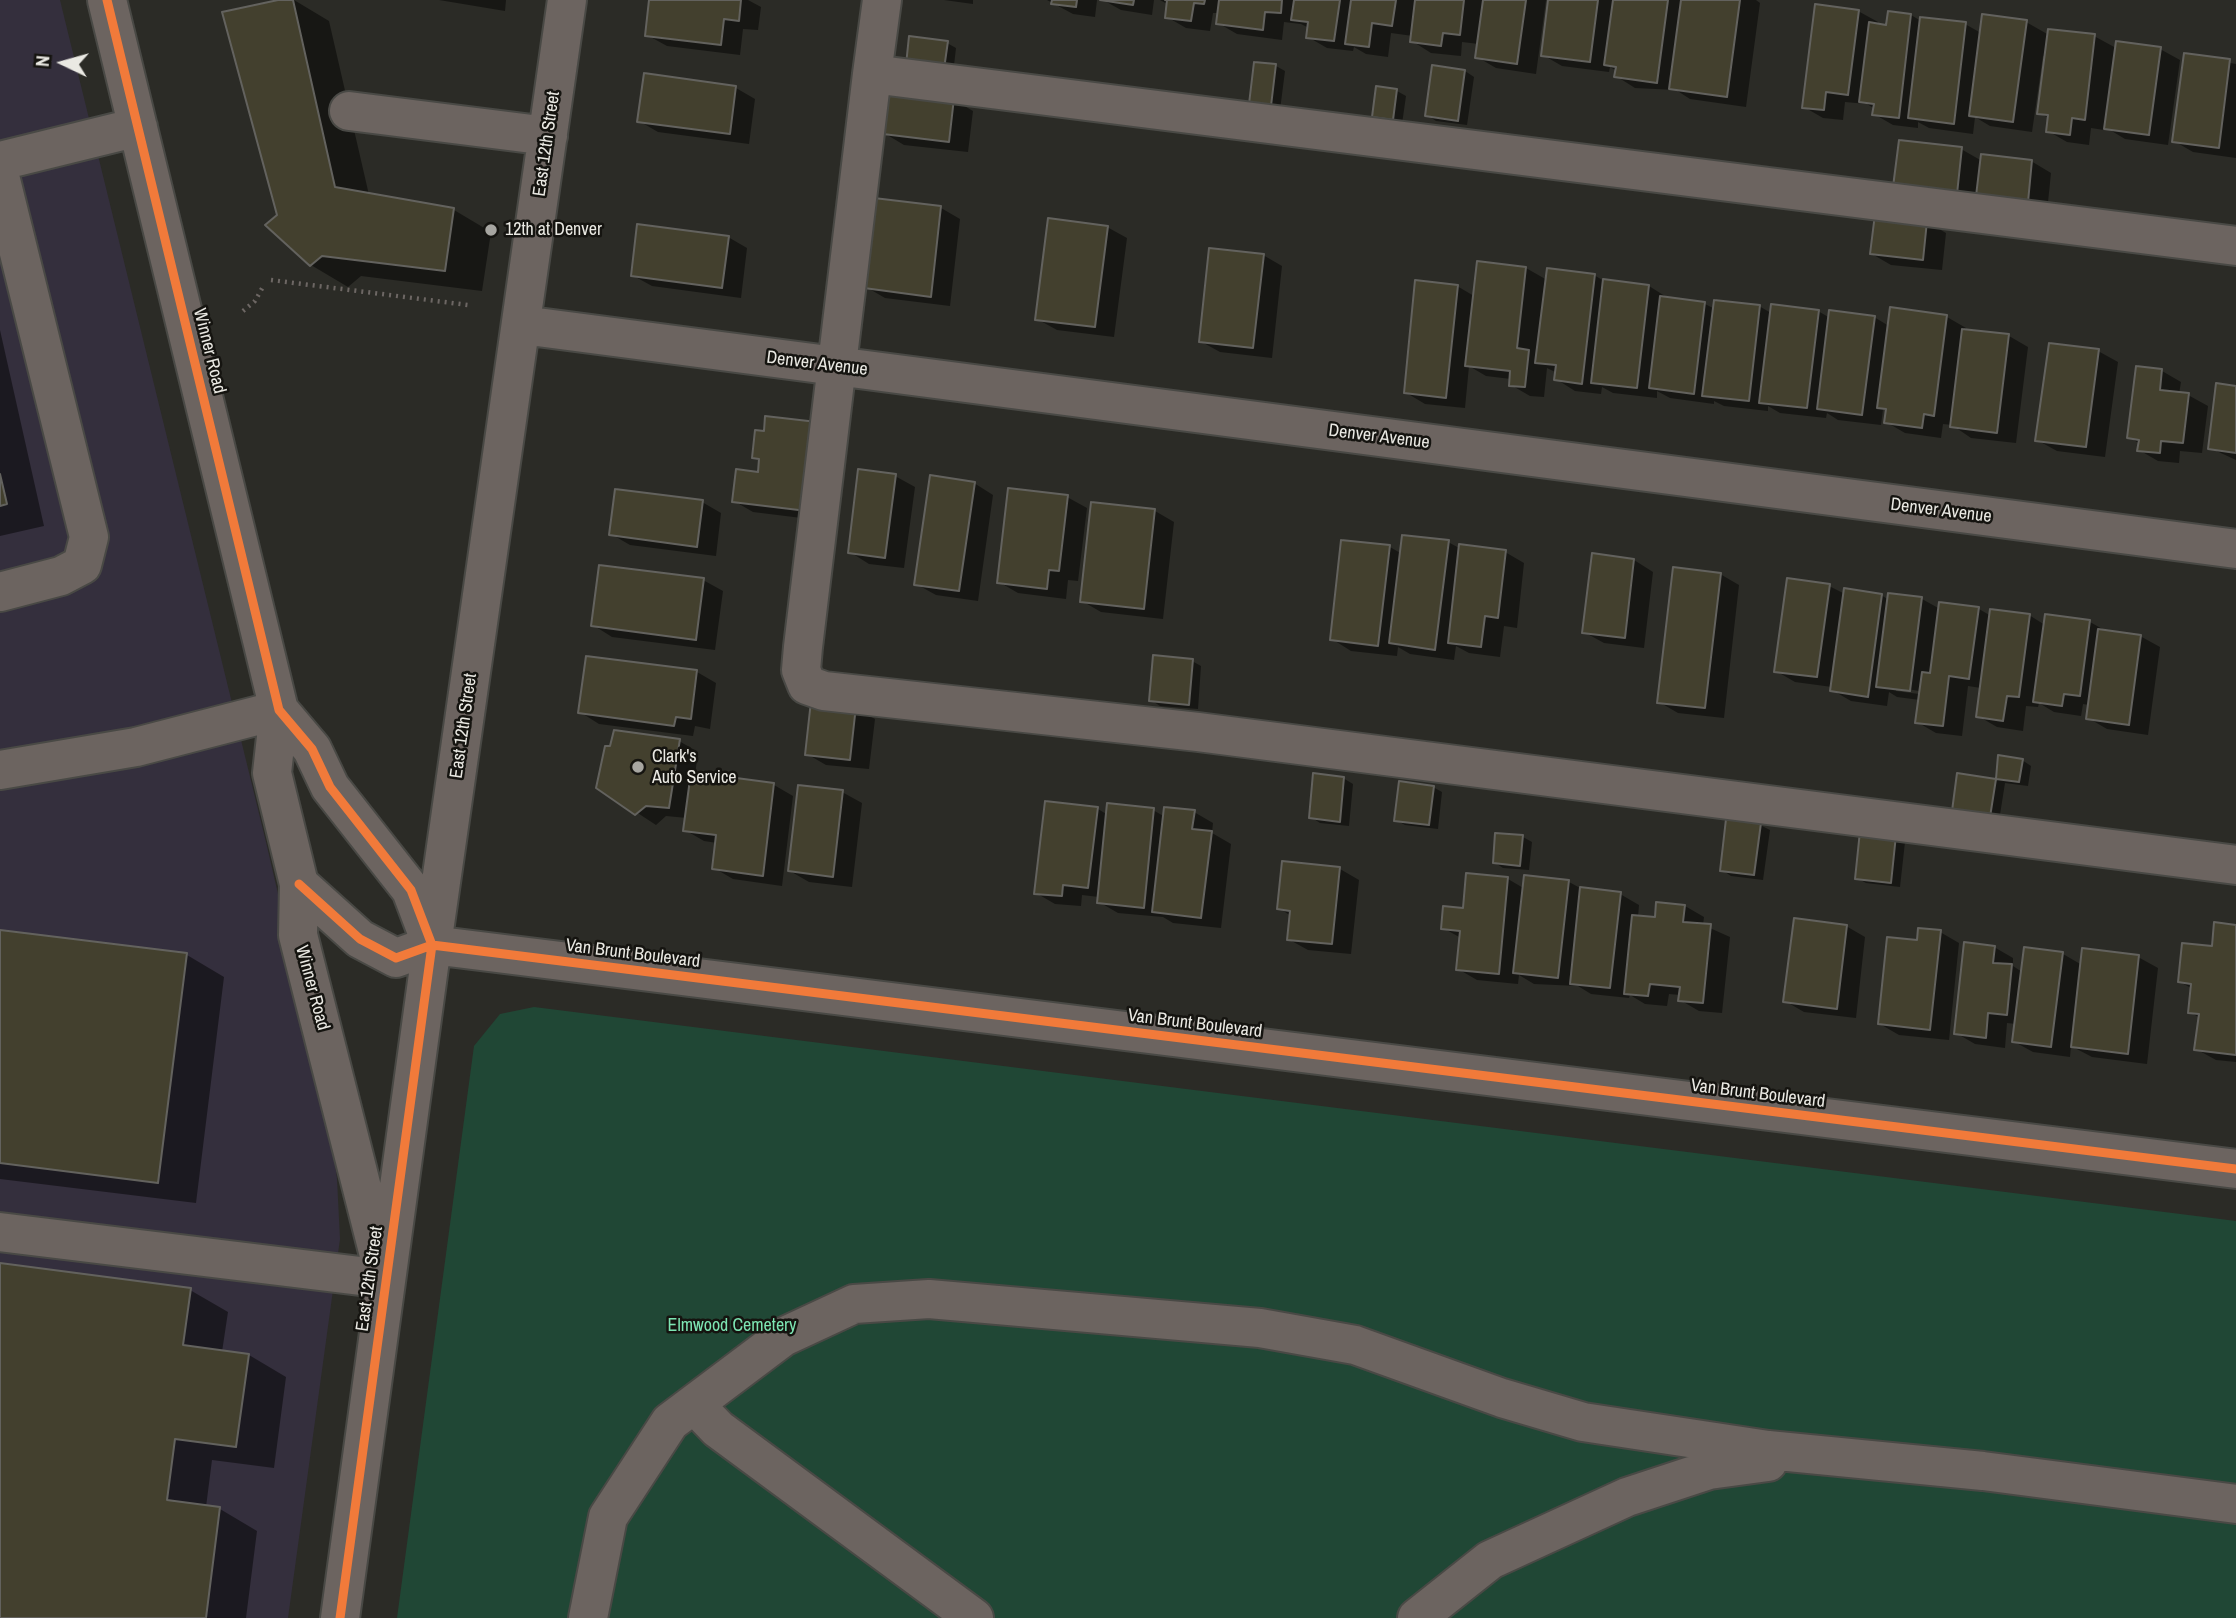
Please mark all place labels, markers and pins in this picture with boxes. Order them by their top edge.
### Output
place label: 12th at Denver [505,219,602,241]
marker: 12th at Denver [483,222,499,238]
place label: Clark's Auto Service [652,746,737,788]
marker: Clark's Auto Service [630,759,646,775]

